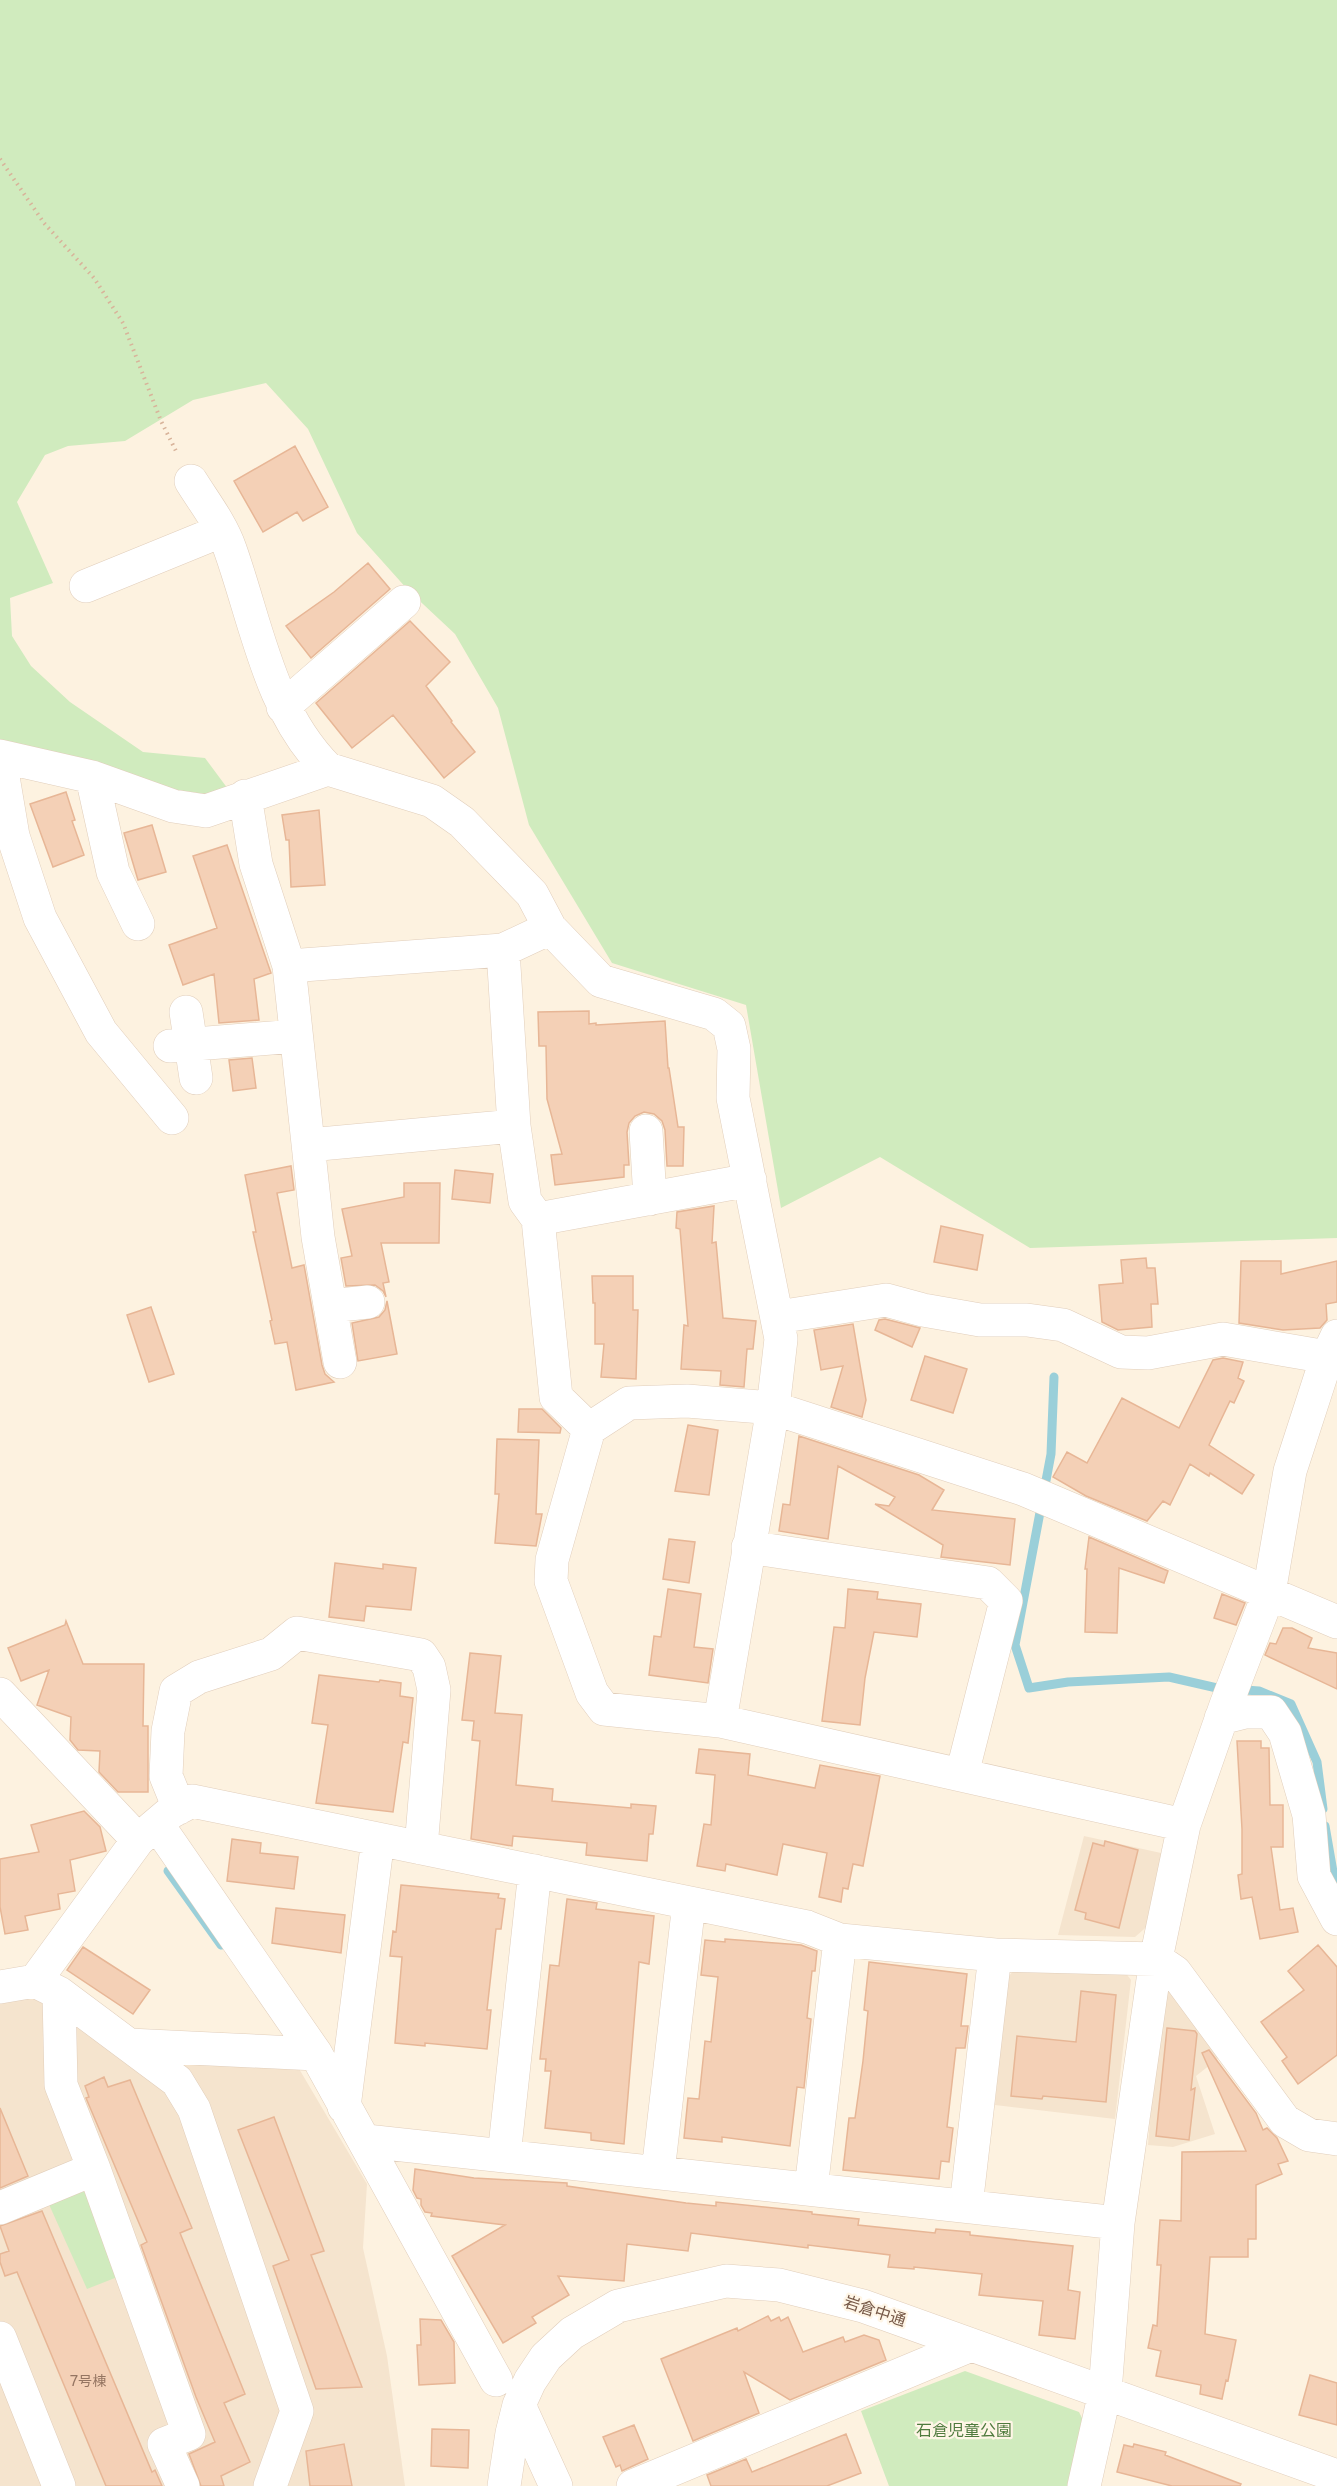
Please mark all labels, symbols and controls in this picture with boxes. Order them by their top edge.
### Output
street label: 岩倉中通 [842,2292,908,2330]
house number: 7号棟 [70,2373,106,2389]
park label: 石倉児童公園 [916,2421,1012,2440]

